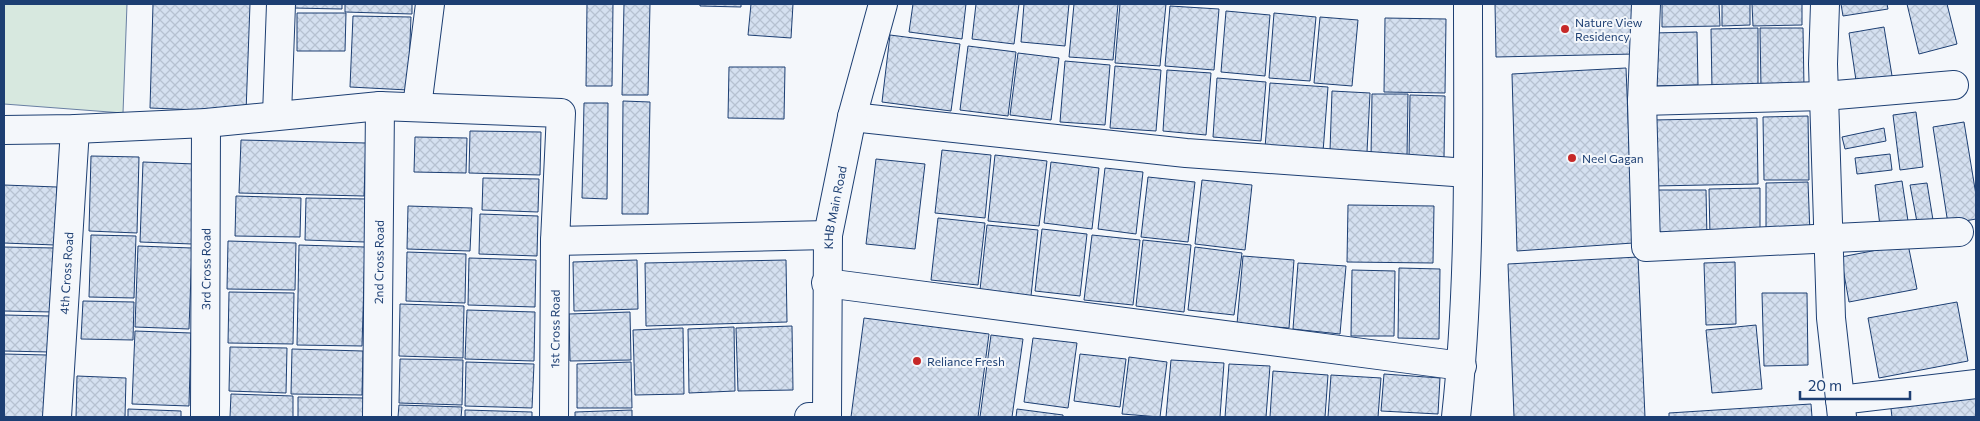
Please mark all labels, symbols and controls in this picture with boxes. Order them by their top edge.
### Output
place label: Nature View Residency [1575,15,1643,43]
marker: Nature View Residency [1559,23,1571,35]
place label: Neel Gagan [1582,151,1644,165]
marker: Neel Gagan [1566,152,1578,164]
street label: KHB Main Road [821,164,849,250]
street label: 2nd Cross Road [371,220,386,304]
street label: 3rd Cross Road [198,228,213,310]
street label: 4th Cross Road [56,232,76,315]
street label: 1st Cross Road [547,289,562,369]
place label: Reliance Fresh [927,354,1005,368]
marker: Reliance Fresh [911,355,923,367]
scale bar [1800,368,1910,400]
text: 20 m [1808,376,1842,394]

